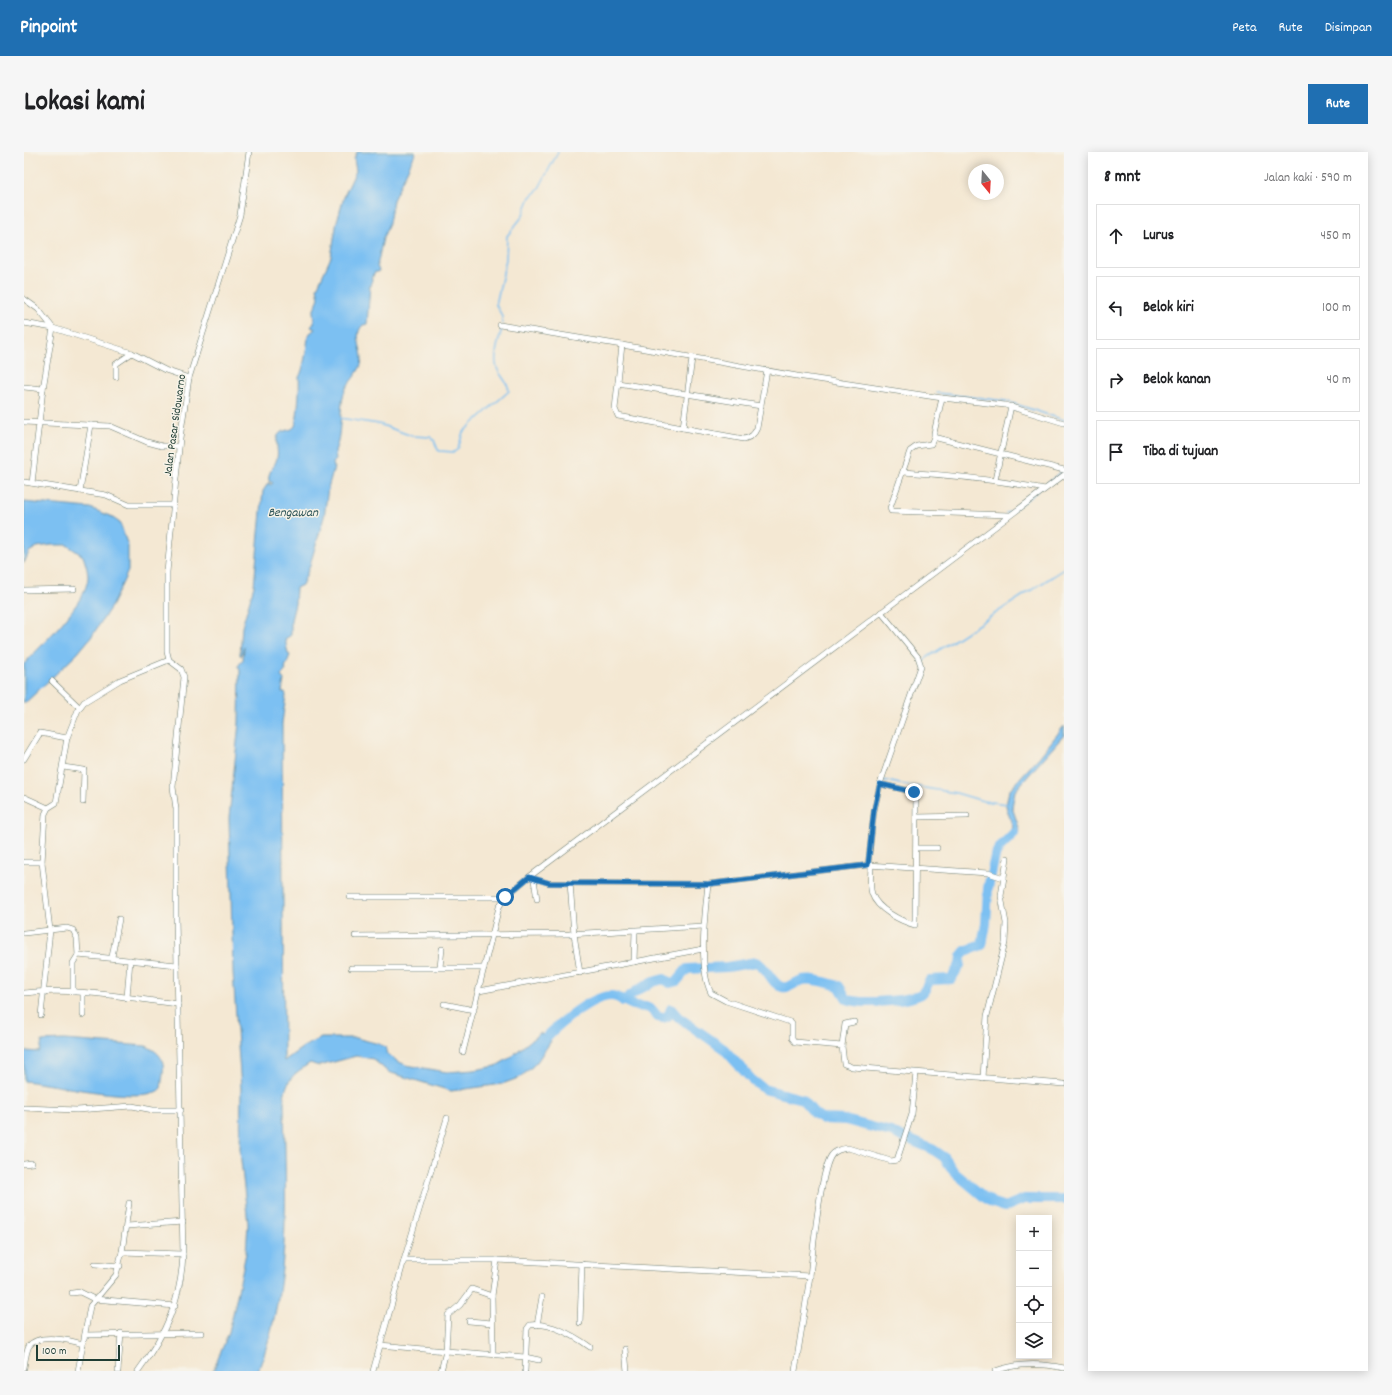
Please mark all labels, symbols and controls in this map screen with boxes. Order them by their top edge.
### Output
text: Pinpoint [20,15,77,42]
text: Peta [1232,18,1256,38]
text: Rute [1278,18,1303,38]
text: Disimpan [1325,18,1372,38]
text: Lokasi kami [24,84,145,124]
button: Rute [1308,84,1368,124]
north arrow [968,164,1004,200]
text: 8 mnt [1104,166,1141,190]
text: Jalan kaki · 590 m [1264,169,1352,188]
icon: ahead [1105,225,1127,247]
text: Lurus [1143,225,1174,247]
text: 450 m [1321,227,1351,246]
icon: left [1105,297,1127,319]
text: Belok kiri [1143,297,1194,319]
text: 100 m [1322,299,1351,318]
icon: right [1105,369,1127,391]
text: Belok kanan [1143,369,1211,391]
text: 40 m [1327,371,1351,390]
street label: Jalan Pasar Sidowarno [160,373,191,477]
icon: arrive [1105,441,1127,463]
text: Tiba di tujuan [1143,441,1218,463]
water label: Bengawan [268,504,319,523]
route end [905,783,923,801]
route start [496,888,514,906]
map controls [1016,1215,1052,1359]
button: + [1016,1215,1052,1251]
button: − [1016,1251,1052,1287]
button: locate [1016,1287,1052,1323]
button: layers [1016,1323,1052,1359]
scale bar [36,1343,120,1362]
text: 100 m [42,1344,66,1360]

